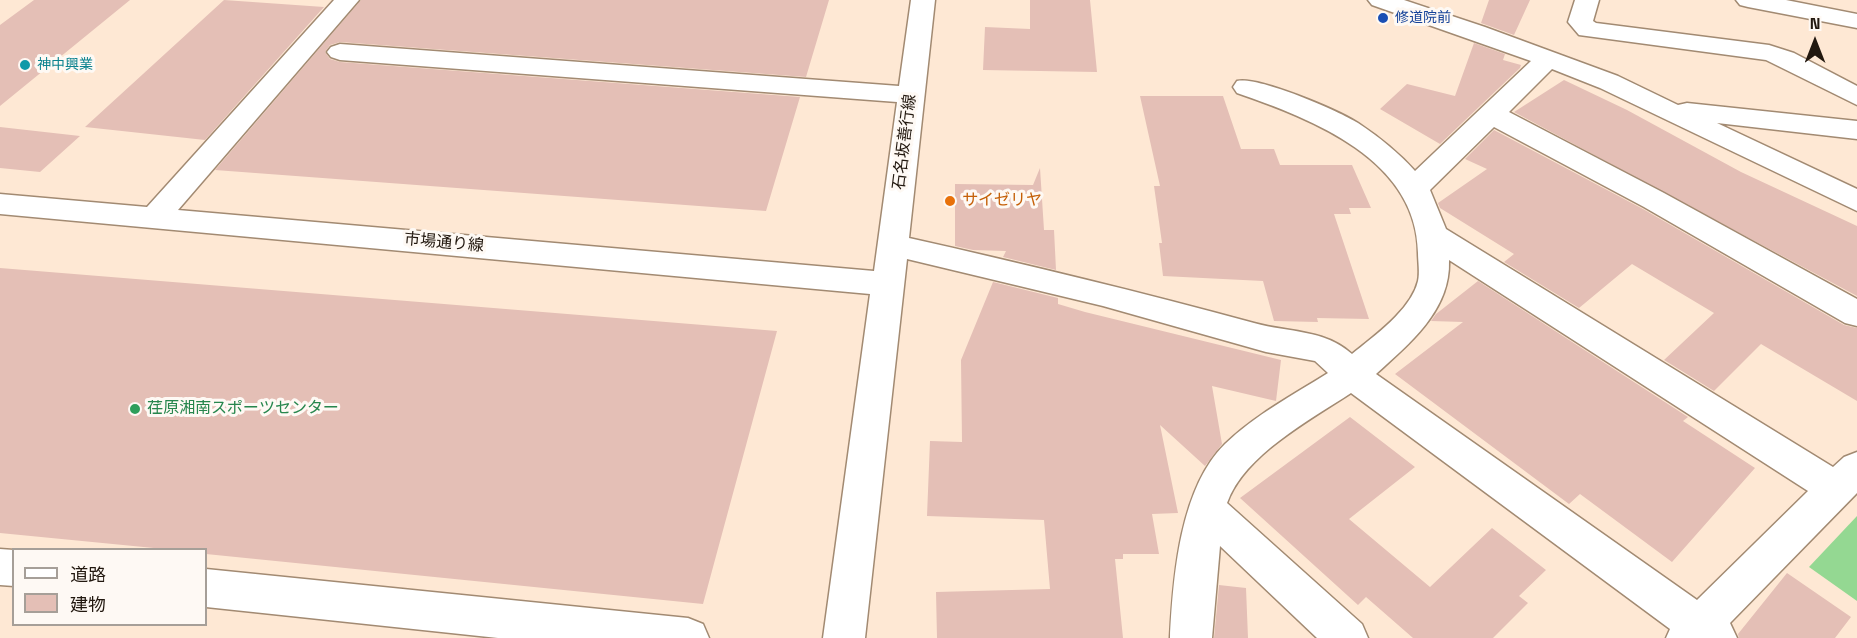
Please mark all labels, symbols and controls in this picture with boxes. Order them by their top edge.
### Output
place label: 修道院前 [1395,10,1451,26]
marker: 修道院前 [1376,11,1390,25]
north arrow [1785,12,1845,72]
text: N [1810,13,1820,34]
place label: 神中興業 [37,57,93,73]
marker: 神中興業 [18,58,32,72]
street label: 石名坂善行線 [890,93,920,191]
place label: サイゼリヤ [962,191,1042,211]
marker: サイゼリヤ [943,194,957,208]
street label: 市場通り線 [403,230,485,256]
place label: 荏原湘南スポーツセンター [147,399,339,419]
marker: 荏原湘南スポーツセンター [128,402,142,416]
legend [12,548,207,626]
text: 道路 [70,563,106,586]
text: 建物 [70,593,106,616]

